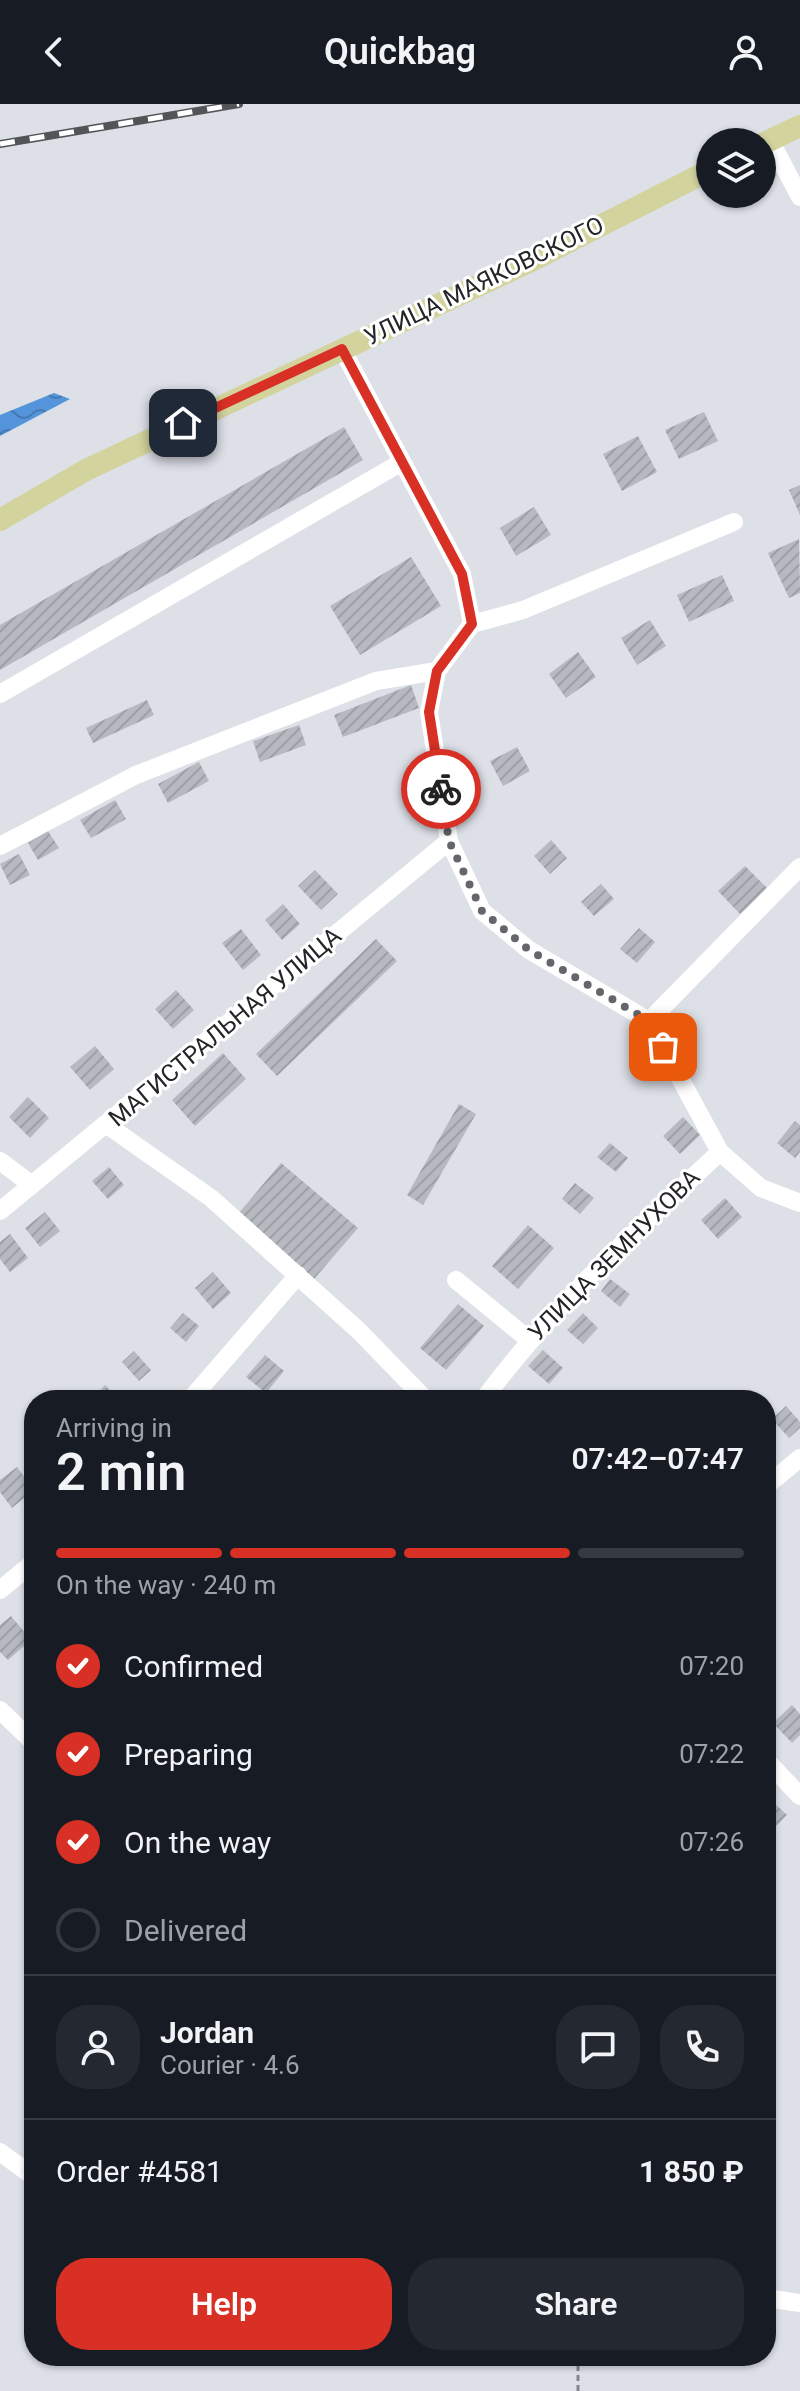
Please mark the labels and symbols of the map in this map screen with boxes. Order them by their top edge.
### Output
street label: УЛИЦА МАЯКОВСКОГО [360,211,608,351]
pin [149,389,217,457]
courier [401,749,481,829]
street label: МАГИСТРАЛЬНАЯ УЛИЦА [103,921,347,1132]
pin [629,1013,697,1081]
street label: УЛИЦА ЗЕМНУХОВА [522,1163,706,1347]

